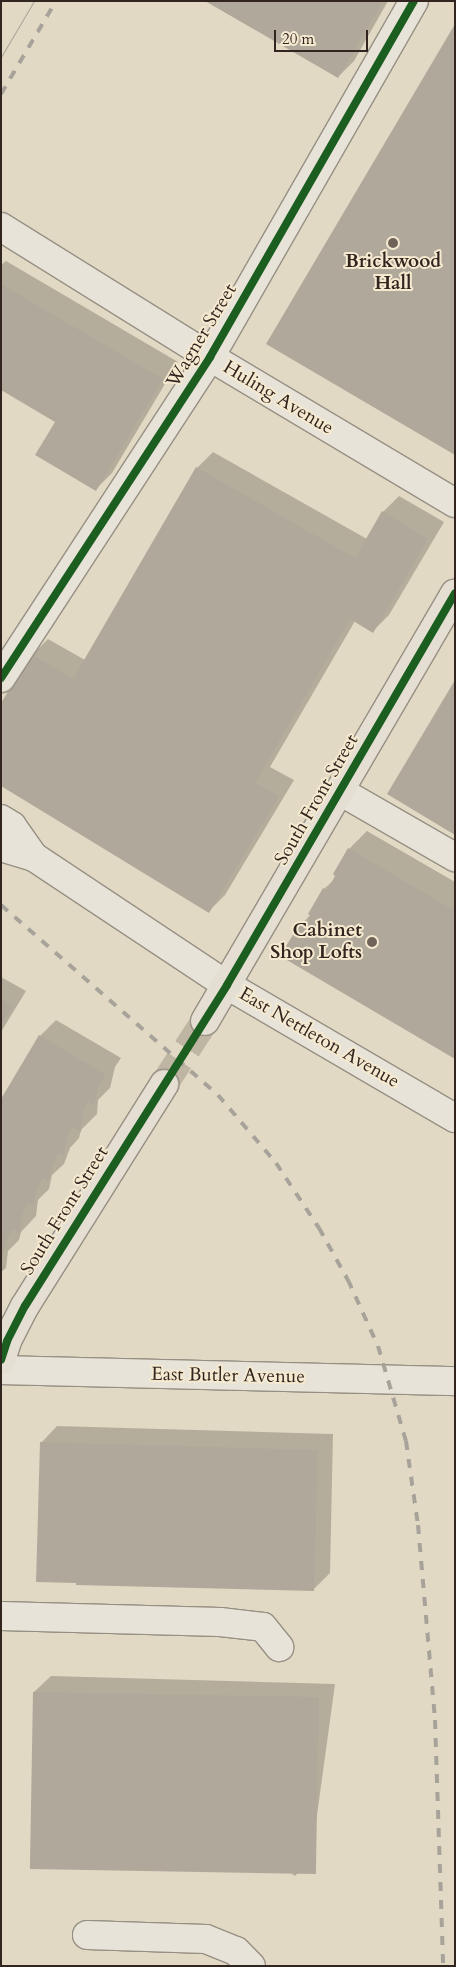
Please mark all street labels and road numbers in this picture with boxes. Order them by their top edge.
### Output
street label: Wagner Street [162,280,242,392]
street label: Huling Avenue [219,356,337,440]
street label: South Front Street [270,730,364,870]
street label: East Nettleton Avenue [235,983,403,1093]
street label: South Front Street [16,1142,114,1280]
street label: East Butler Avenue [151,1363,305,1389]

